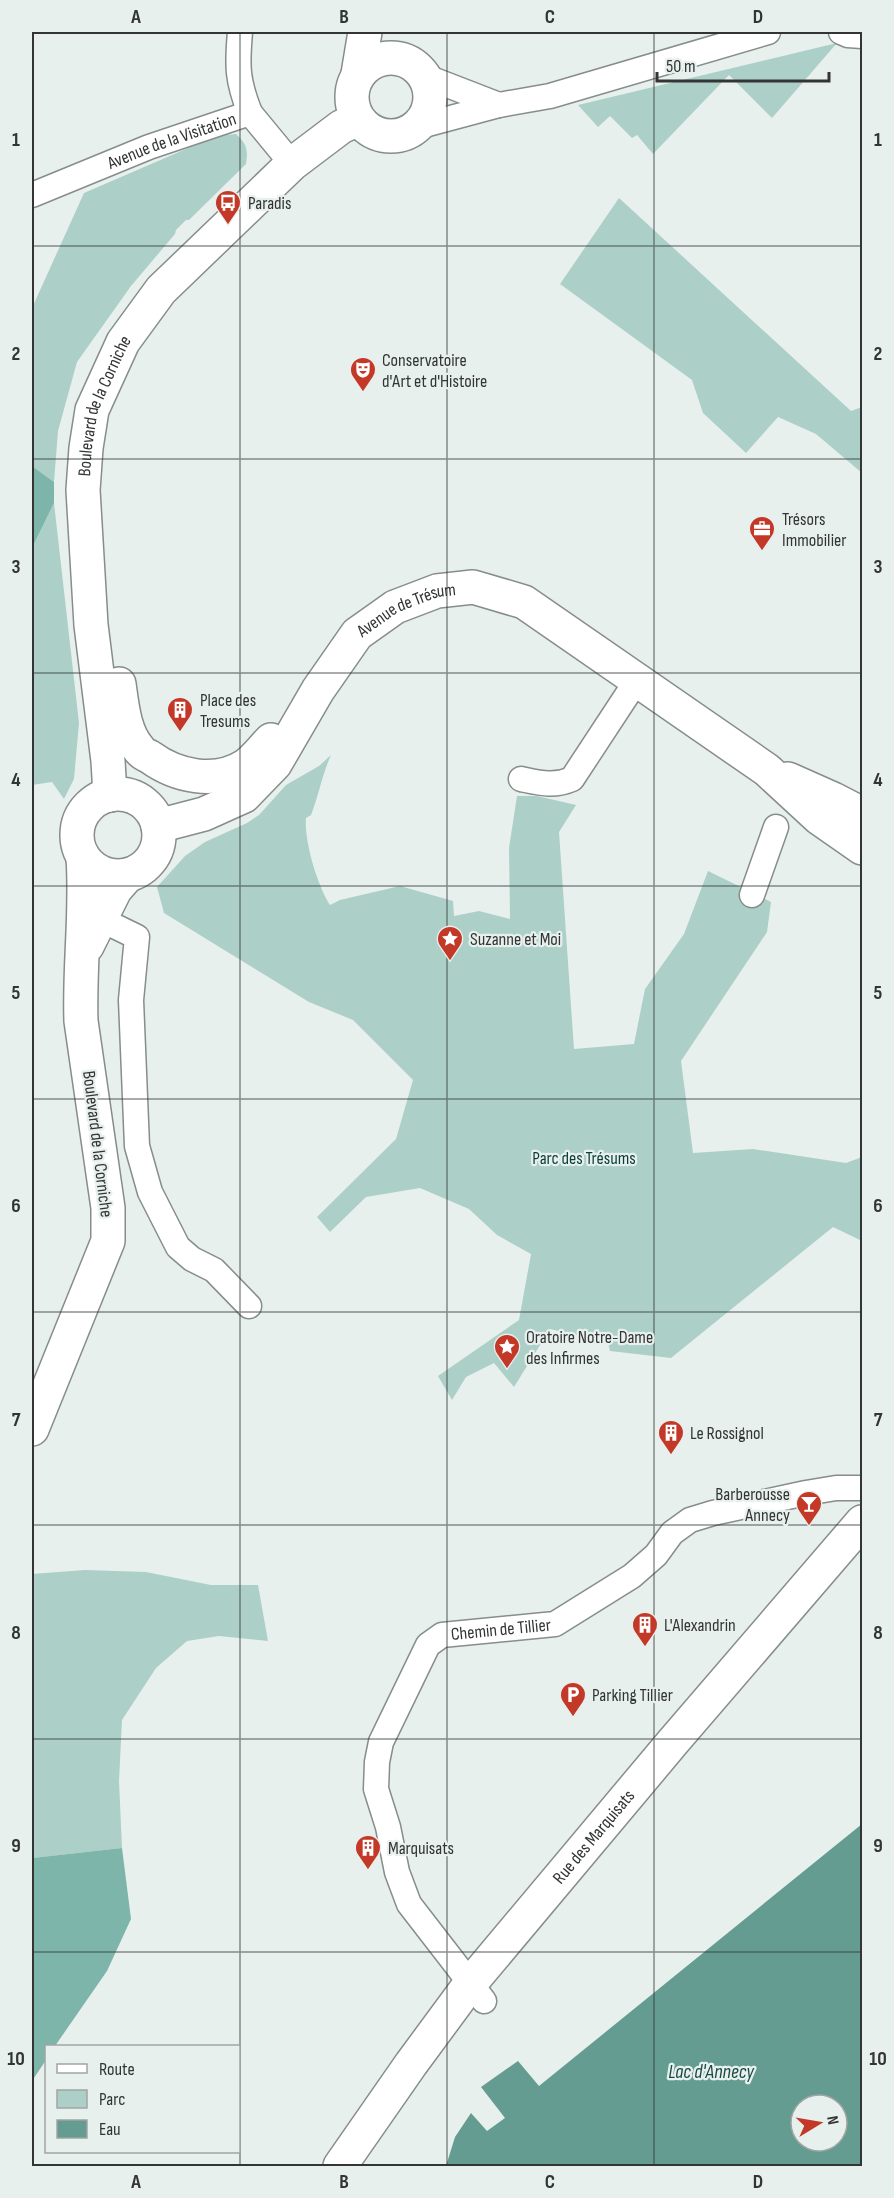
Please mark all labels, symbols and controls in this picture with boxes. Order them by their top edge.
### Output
text: A [130,5,141,29]
text: B [339,5,349,29]
text: C [545,5,555,29]
text: D [753,5,763,29]
scale bar [657,45,830,83]
text: 50 m [666,56,696,77]
street label: Avenue de la Visitation [103,108,239,174]
text: 1 [12,128,20,152]
text: 1 [874,128,882,152]
bus stop icon: Paradis [213,188,243,226]
place label: Paradis [248,193,291,214]
street label: Boulevard de la Corniche [74,331,136,477]
text: 2 [12,342,20,366]
text: 2 [874,342,882,366]
place label: Conservatoire d'Art et d'Histoire [382,350,487,392]
theatre icon: Conservatoire d'Art et d'Histoire [348,355,378,393]
place label: Trésors Immobilier [782,509,847,551]
office icon: Trésors Immobilier [747,514,777,552]
text: 3 [12,555,21,579]
text: 3 [874,555,883,579]
street label: Avenue de Trésum [352,579,457,642]
place label: Place des Tresums [200,690,256,732]
building icon: Place des Tresums [165,695,195,733]
text: 4 [11,768,21,792]
text: 4 [873,768,883,792]
place icon: Suzanne et Moi [435,924,465,962]
place label: Suzanne et Moi [470,929,561,950]
text: 5 [12,981,21,1005]
text: 5 [874,981,883,1005]
street label: Boulevard de la Corniche [78,1070,117,1219]
park label: Parc des Trésums [532,1148,636,1169]
text: 6 [11,1194,21,1218]
text: 6 [873,1194,883,1218]
place label: Oratoire Notre-Dame des Infirmes [526,1327,653,1369]
place icon: Oratoire Notre-Dame des Infirmes [492,1332,522,1370]
text: 7 [12,1408,21,1432]
text: 7 [874,1408,883,1432]
building icon: Le Rossignol [656,1418,686,1456]
place label: Le Rossignol [690,1423,764,1444]
place label: Barberousse Annecy [715,1484,790,1526]
bar icon: Barberousse Annecy [794,1489,824,1527]
building icon: L'Alexandrin [630,1610,660,1648]
street label: Chemin de Tillier [450,1614,552,1645]
place label: L'Alexandrin [664,1615,736,1636]
text: 8 [11,1621,21,1645]
text: 8 [873,1621,883,1645]
parking icon: Parking Tillier [558,1680,588,1718]
place label: Parking Tillier [592,1685,673,1706]
street label: Rue des Marquisats [549,1786,639,1888]
building icon: Marquisats [353,1833,383,1871]
text: 9 [11,1834,21,1858]
text: 9 [873,1834,883,1858]
place label: Marquisats [388,1838,454,1859]
legend [45,2045,240,2153]
text: 10 [7,2047,25,2071]
text: 10 [869,2047,887,2071]
text: Route [99,2059,135,2080]
water label: Lac d'Annecy [668,2060,755,2084]
text: Parc [99,2089,125,2110]
north arrow [789,2093,849,2153]
text: N [822,2114,842,2126]
text: Eau [99,2119,121,2140]
text: A [130,2170,141,2194]
text: B [339,2170,349,2194]
text: C [545,2170,555,2194]
text: D [753,2170,763,2194]

